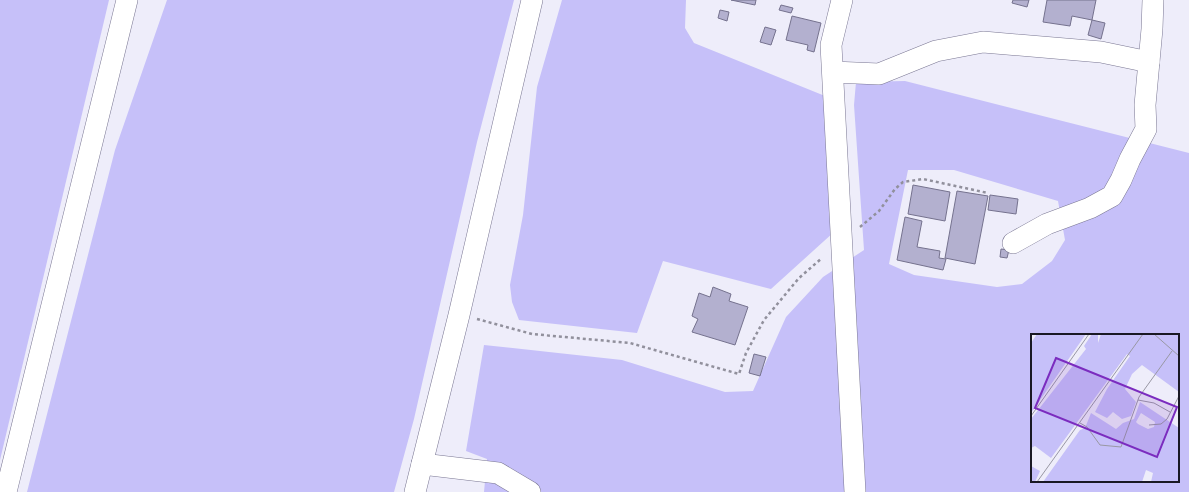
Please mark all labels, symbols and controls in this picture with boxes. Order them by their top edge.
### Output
inset map [1031,334,1179,482]

